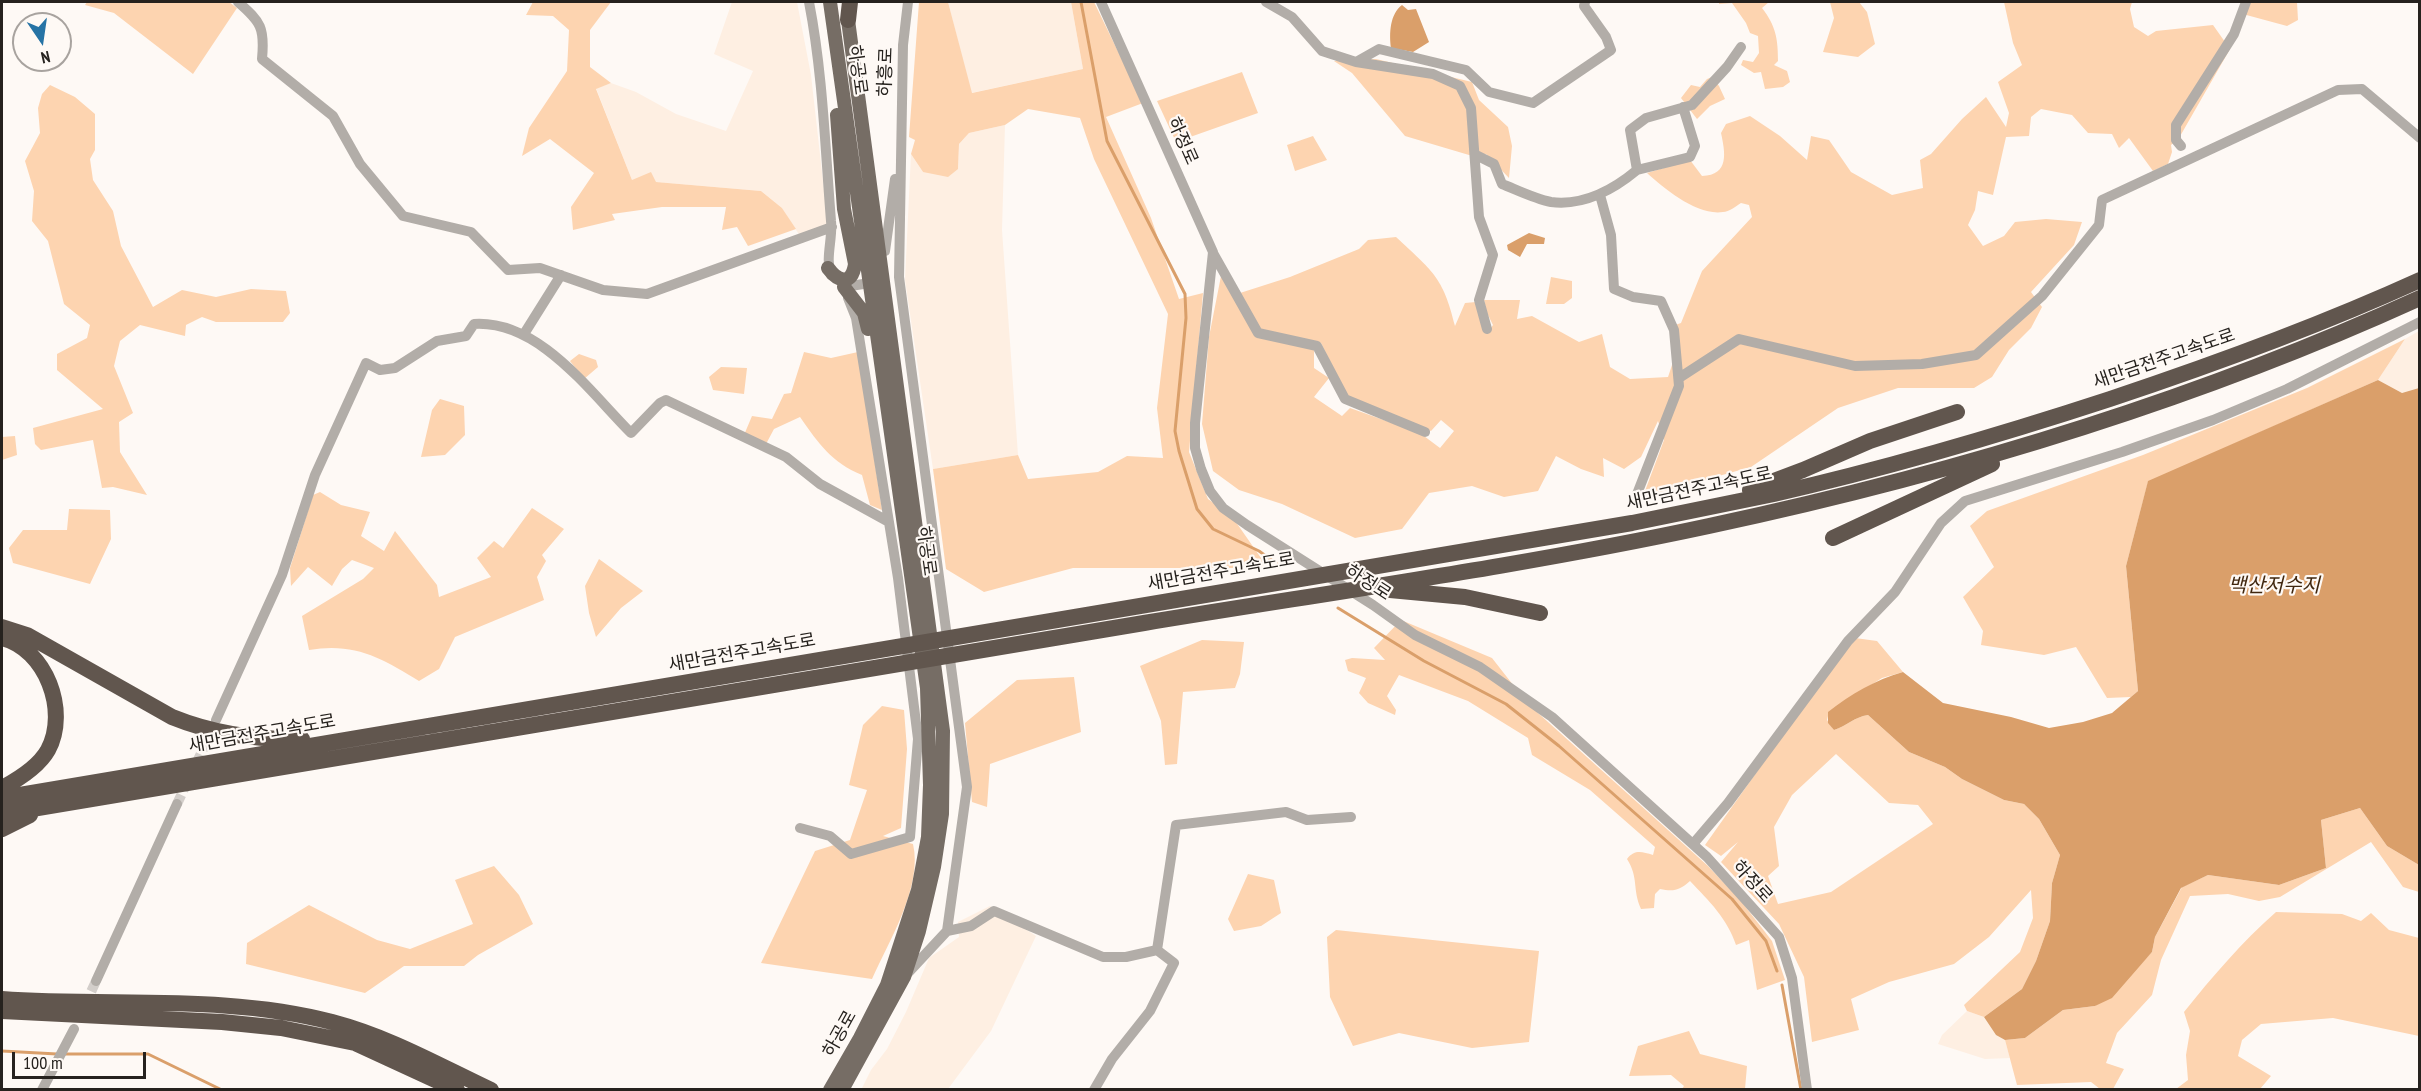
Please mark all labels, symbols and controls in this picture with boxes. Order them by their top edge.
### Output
north arrow [12,12,72,72]
street label: 하공로 [843,44,871,96]
text: N [39,47,52,68]
street label: 하흥로 [874,47,898,97]
street label: 하정로 [1162,114,1202,168]
street label: 새만금전주고속도로 [2090,325,2238,393]
street label: 새만금전주고속도로 [1624,463,1774,515]
street label: 하공로 [912,525,940,577]
street label: 새만금전주고속도로 [1146,548,1296,596]
street label: 하정로 [1341,560,1395,606]
water label: 백산저수지 [2228,574,2320,598]
street label: 새만금전주고속도로 [667,629,817,677]
street label: 새만금전주고속도로 [187,710,337,758]
street label: 하정로 [1727,856,1777,908]
street label: 하공로 [819,1007,861,1061]
scale bar [15,1040,148,1078]
text: 100 m [23,1051,63,1074]

